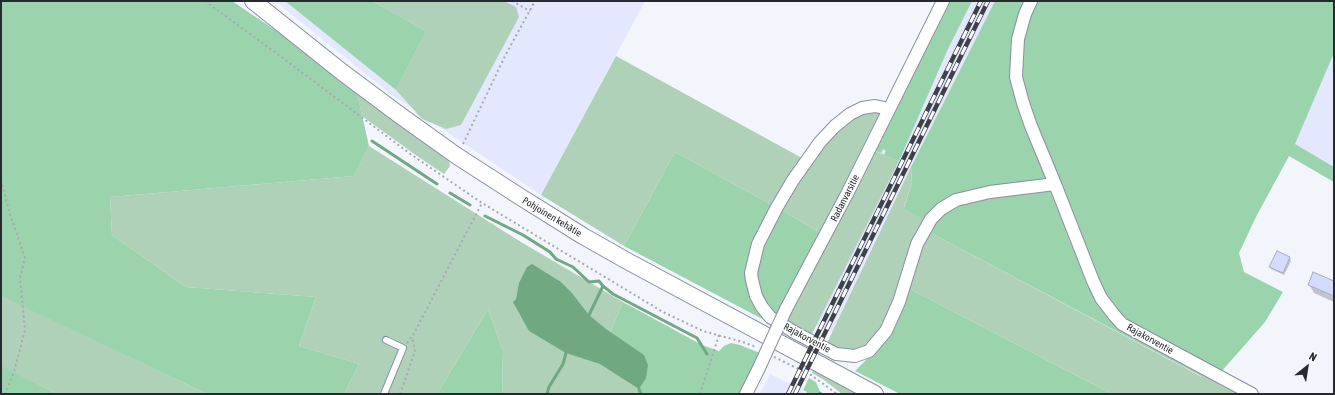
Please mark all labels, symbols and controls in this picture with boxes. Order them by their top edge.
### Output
street label: Radanvarsitie [828,173,862,223]
street label: Pohjoinen kehätie [520,195,584,239]
street label: Rajakorventie [781,321,833,355]
street label: Rajakorventie [1125,321,1175,357]
north arrow [1287,347,1327,387]
text: N [1307,350,1319,363]

